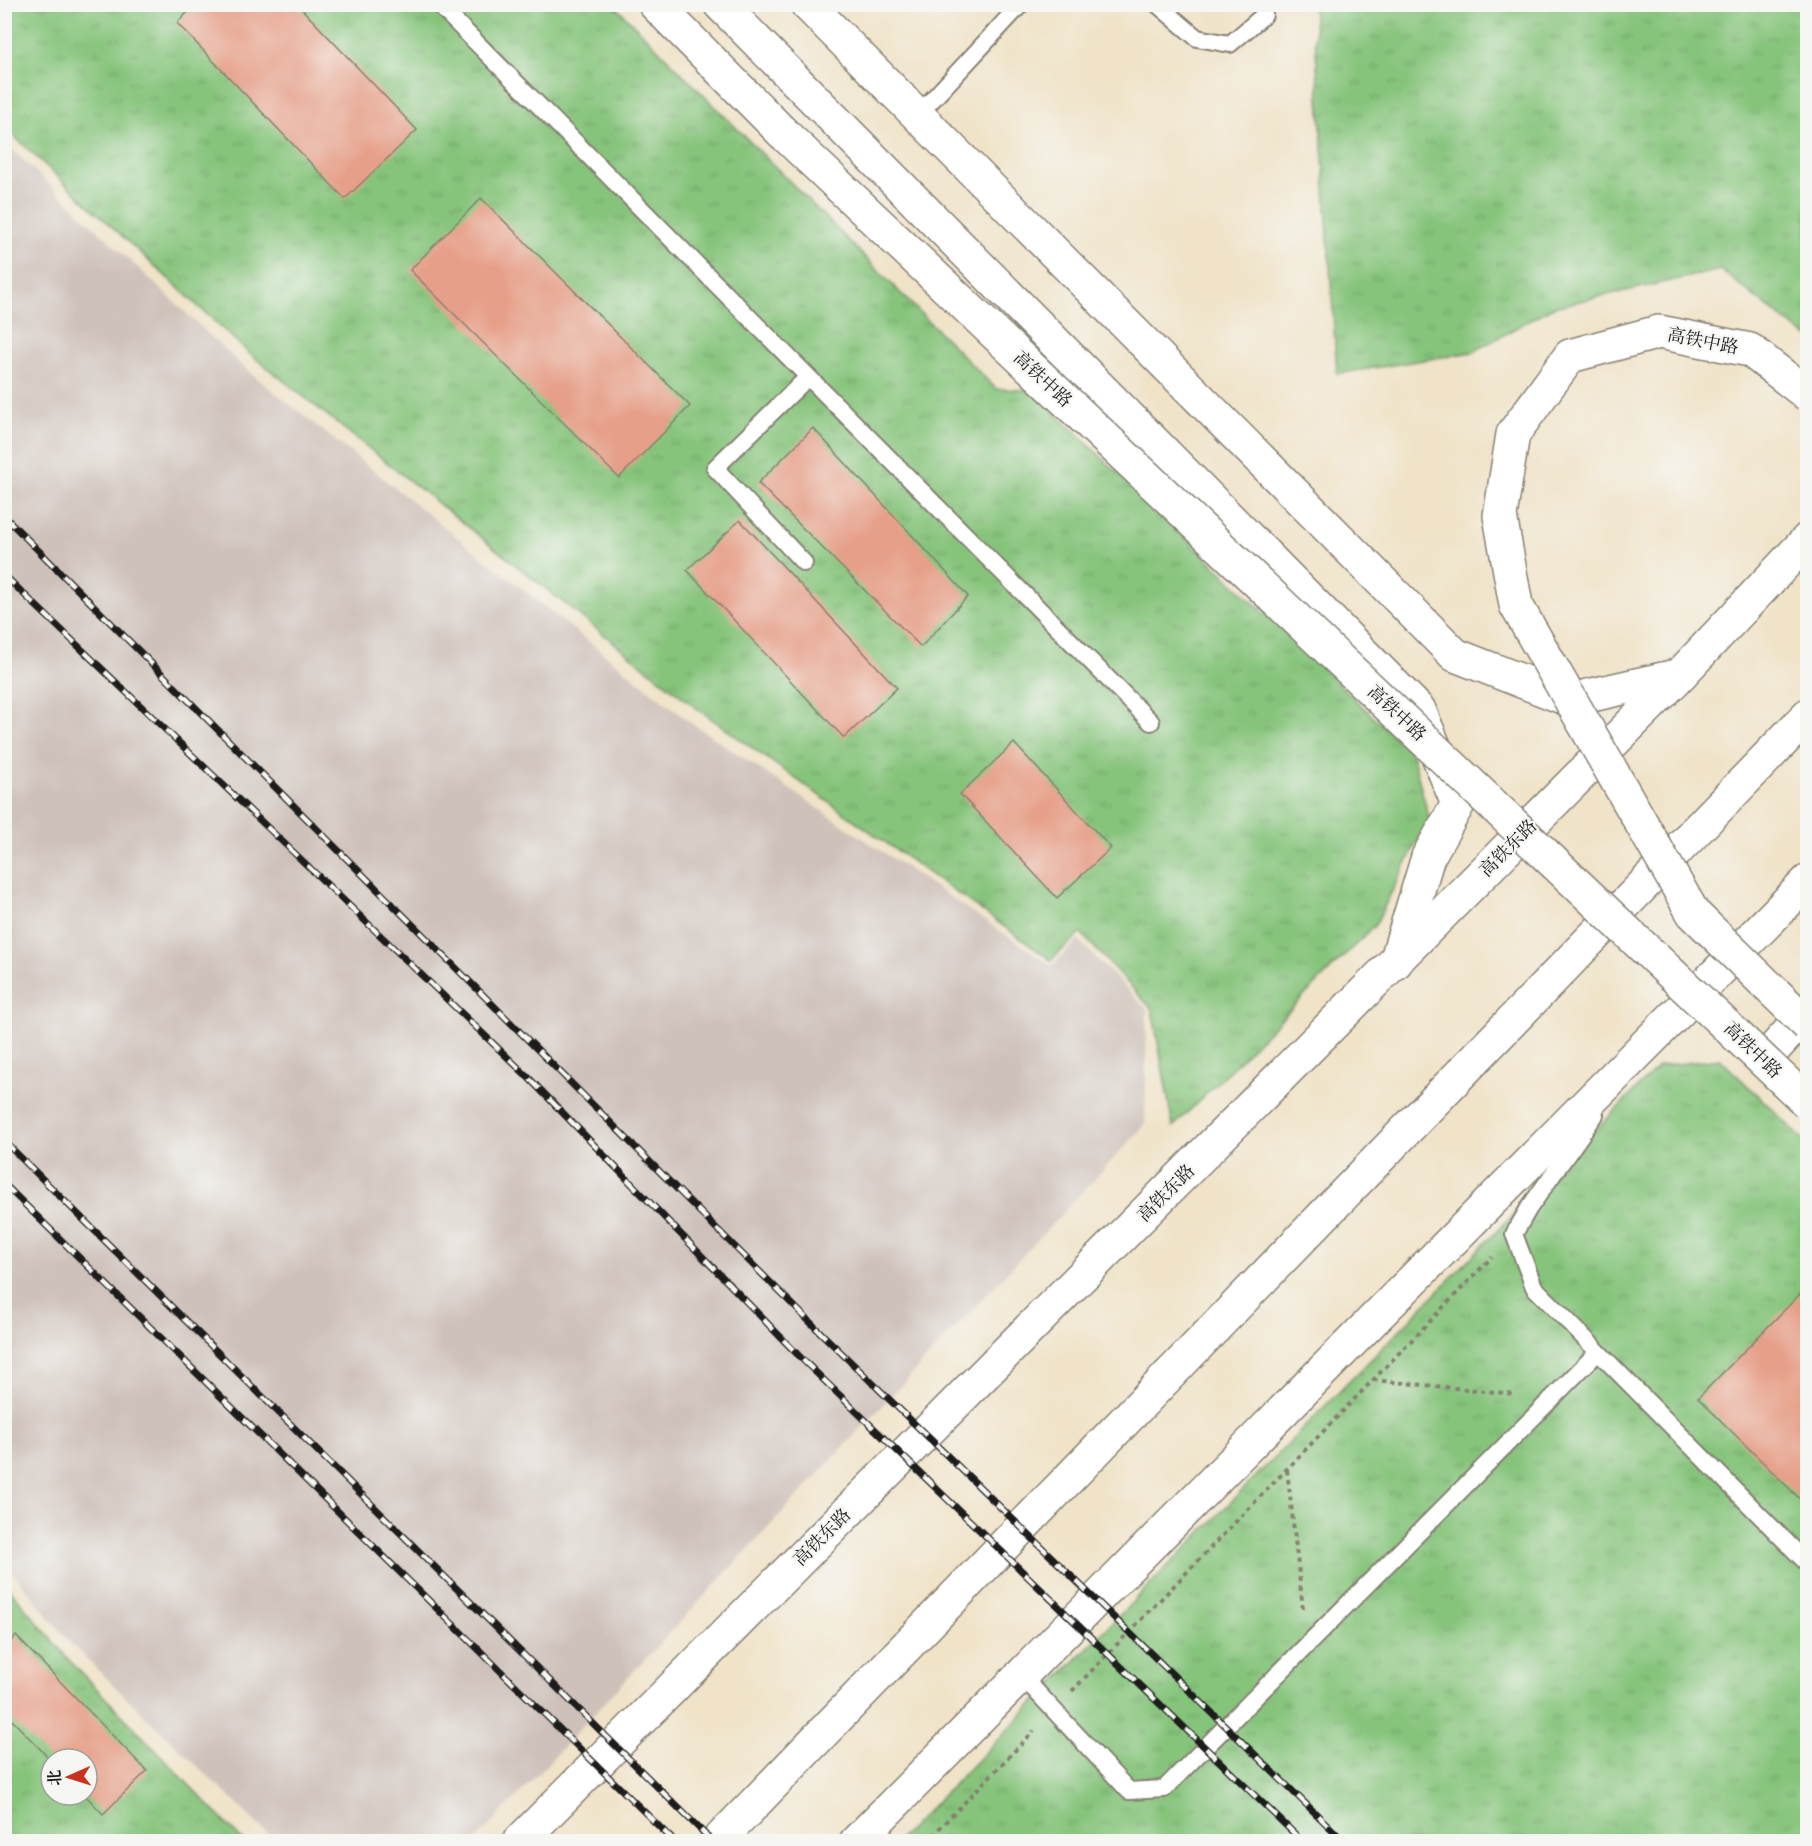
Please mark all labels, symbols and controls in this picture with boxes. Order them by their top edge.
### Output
street label: 高铁中路 [1666,324,1740,359]
street label: 高铁中路 [1009,347,1076,412]
street label: 高铁中路 [1363,681,1430,746]
street label: 高铁东路 [1475,815,1541,881]
street label: 高铁中路 [1719,1018,1786,1083]
street label: 高铁东路 [1133,1160,1199,1226]
street label: 高铁东路 [789,1504,855,1570]
north arrow [39,1747,99,1807]
text: 北 [45,1769,64,1786]

